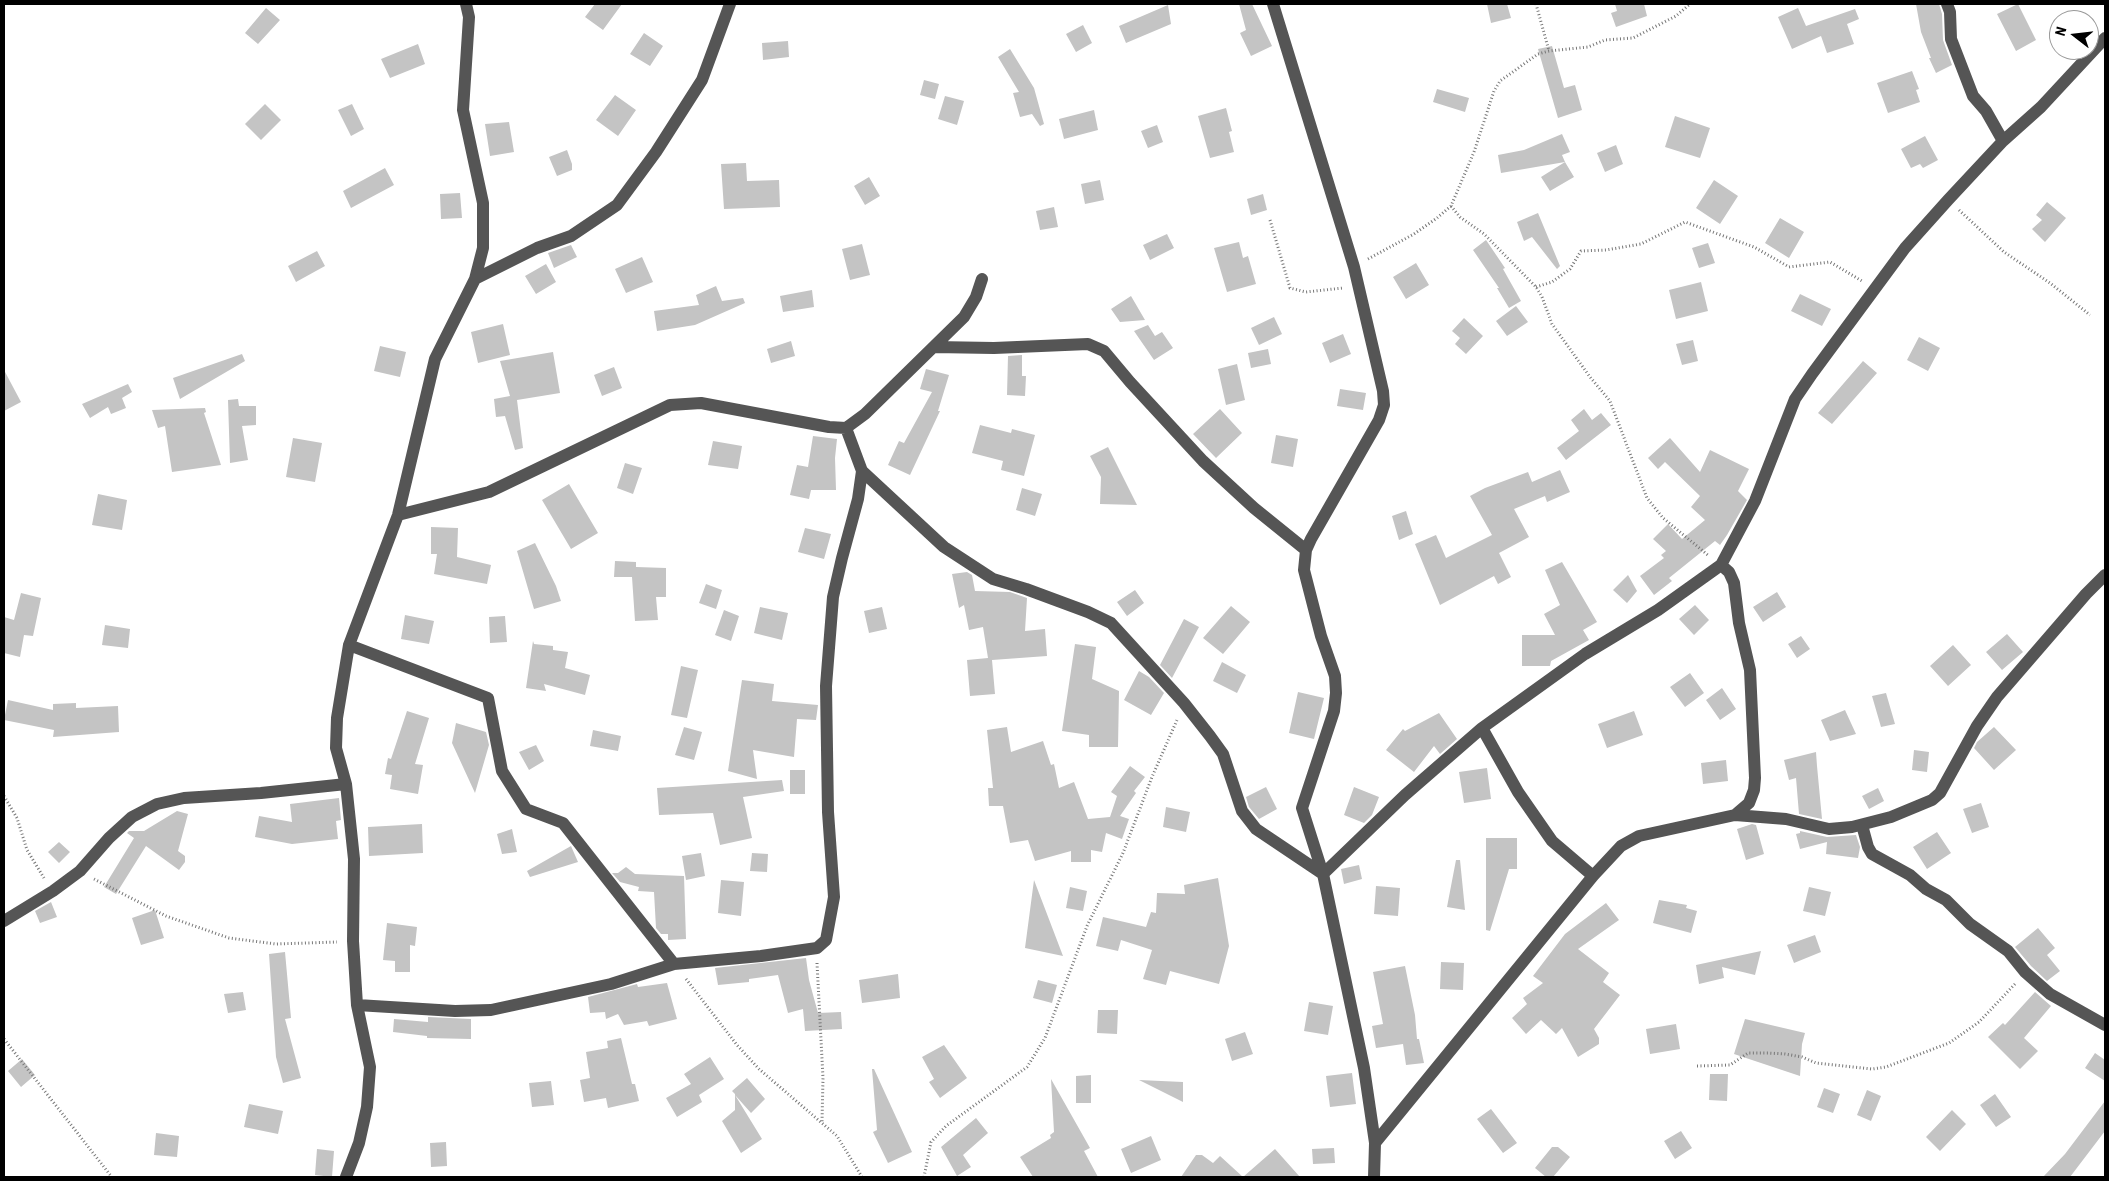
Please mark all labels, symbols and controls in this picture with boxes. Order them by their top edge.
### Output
north arrow [2049,10,2099,60]
text: N [2052,25,2069,37]

